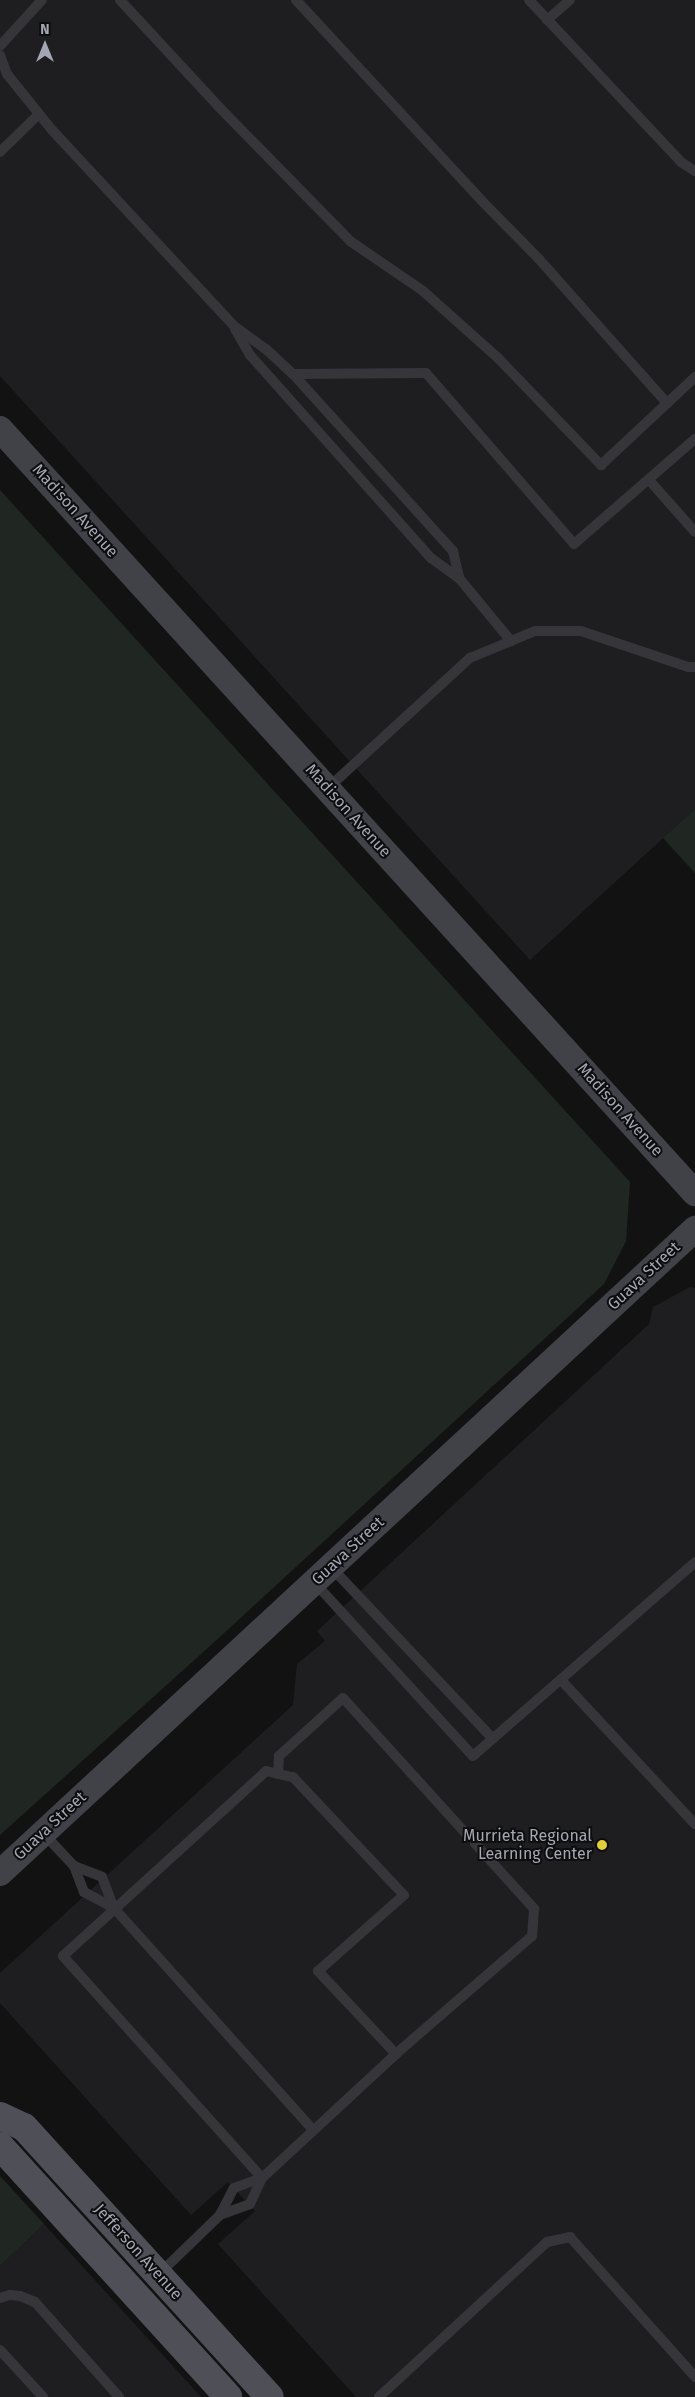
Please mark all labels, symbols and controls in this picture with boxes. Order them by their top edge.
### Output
north arrow [20,20,70,70]
text: N [40,21,50,38]
street label: Madison Avenue [28,460,122,562]
street label: Madison Avenue [301,760,395,862]
street label: Madison Avenue [573,1059,667,1161]
street label: Guava Street [604,1238,684,1314]
street label: Guava Street [308,1513,388,1589]
street label: Guava Street [10,1788,90,1864]
place label: Murrieta Regional Learning Center [463,1826,592,1864]
marker: Murrieta Regional Learning Center [596,1839,608,1851]
street label: Jefferson Avenue [90,2200,186,2304]

